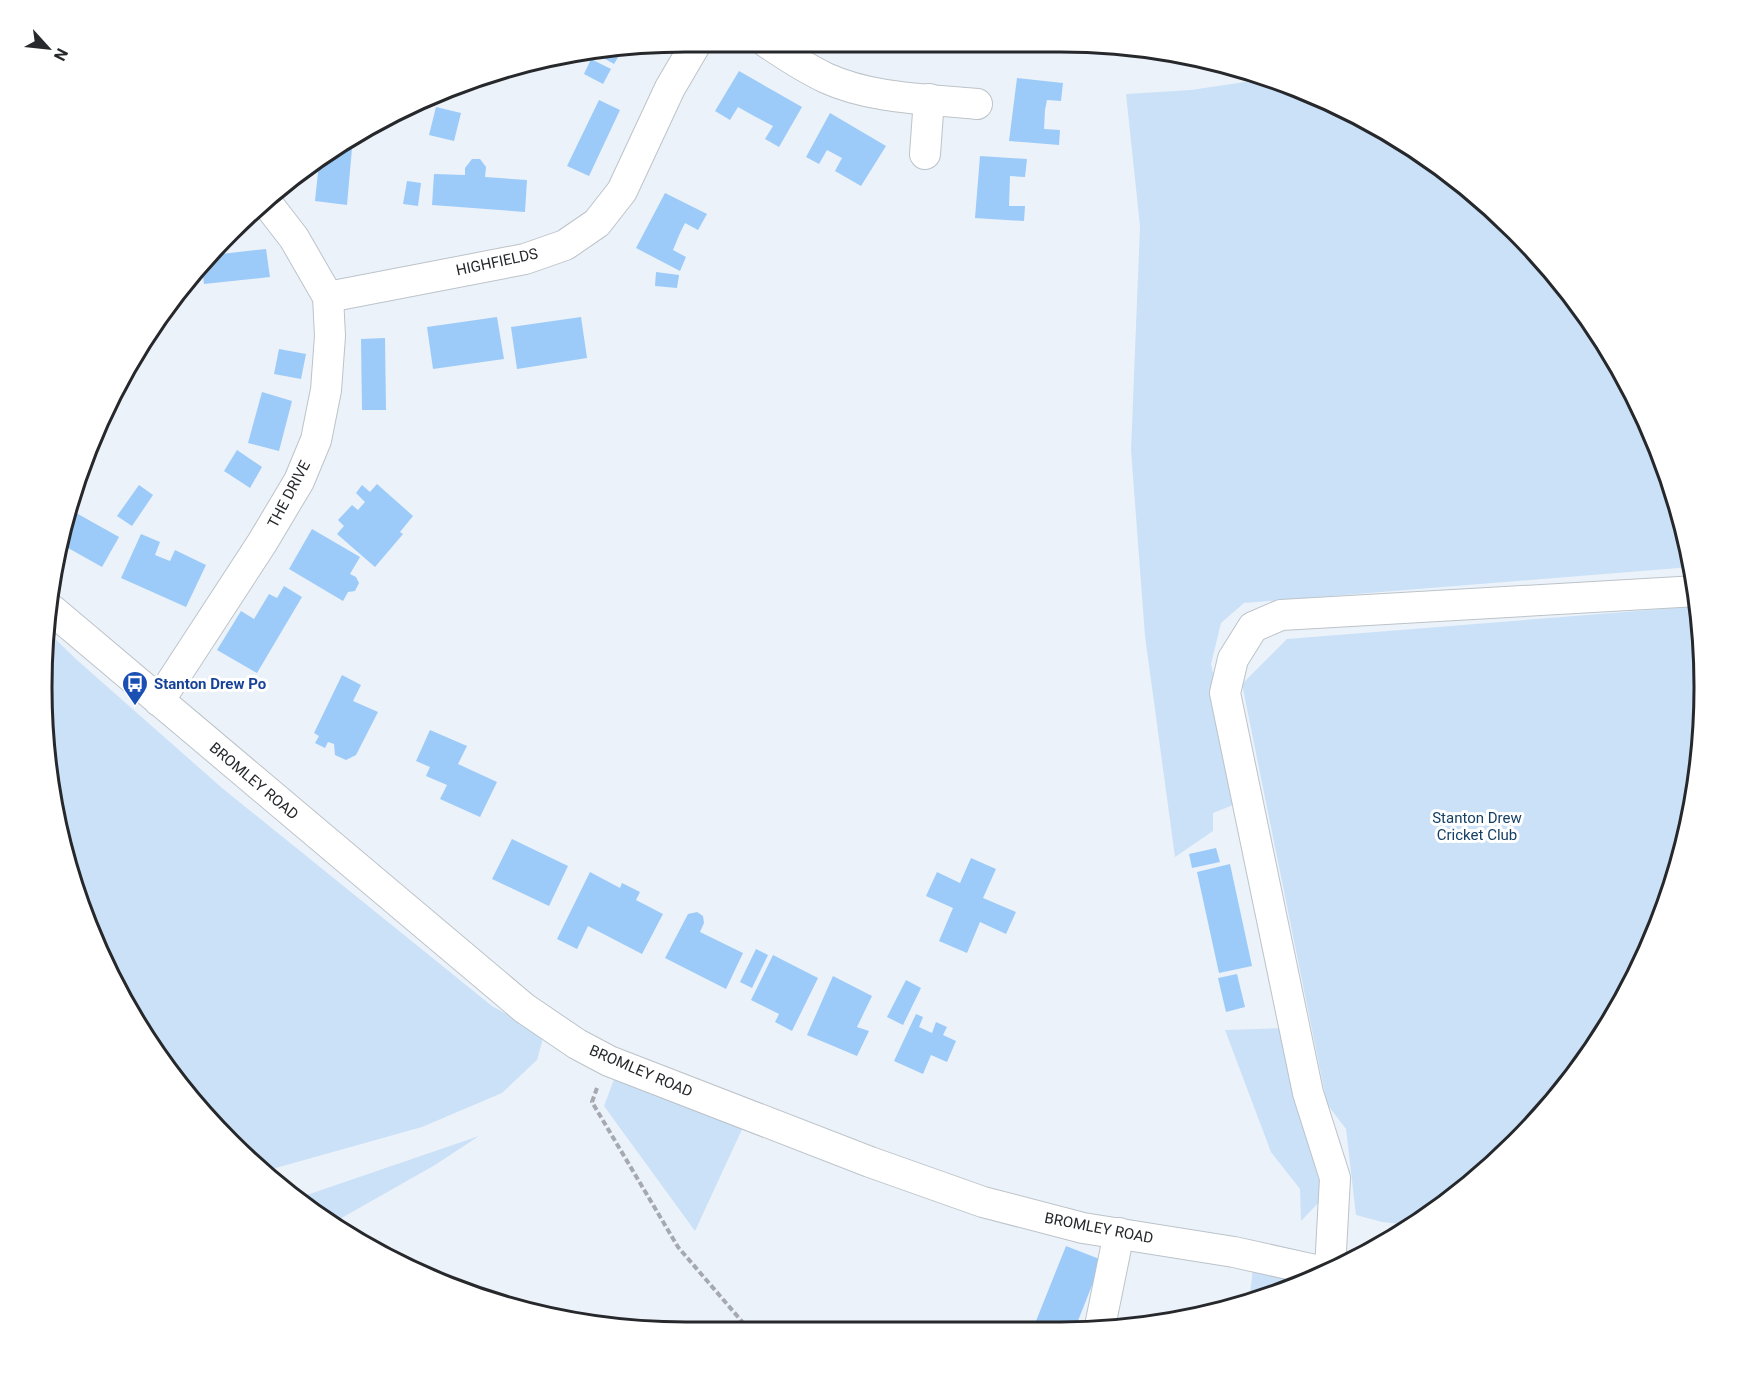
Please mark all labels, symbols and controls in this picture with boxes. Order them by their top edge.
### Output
north arrow [18,18,78,78]
text: N [50,45,72,64]
street label: HIGHFIELDS [454,245,540,279]
street label: THE DRIVE [264,457,314,531]
bus stop icon: Stanton Drew Po [120,669,150,707]
place label: Stanton Drew Po [154,675,266,693]
street label: BROMLEY ROAD [206,739,302,823]
park label: Stanton Drew Cricket Club [1432,809,1522,844]
street label: BROMLEY ROAD [587,1041,695,1101]
street label: BROMLEY ROAD [1043,1209,1155,1247]

